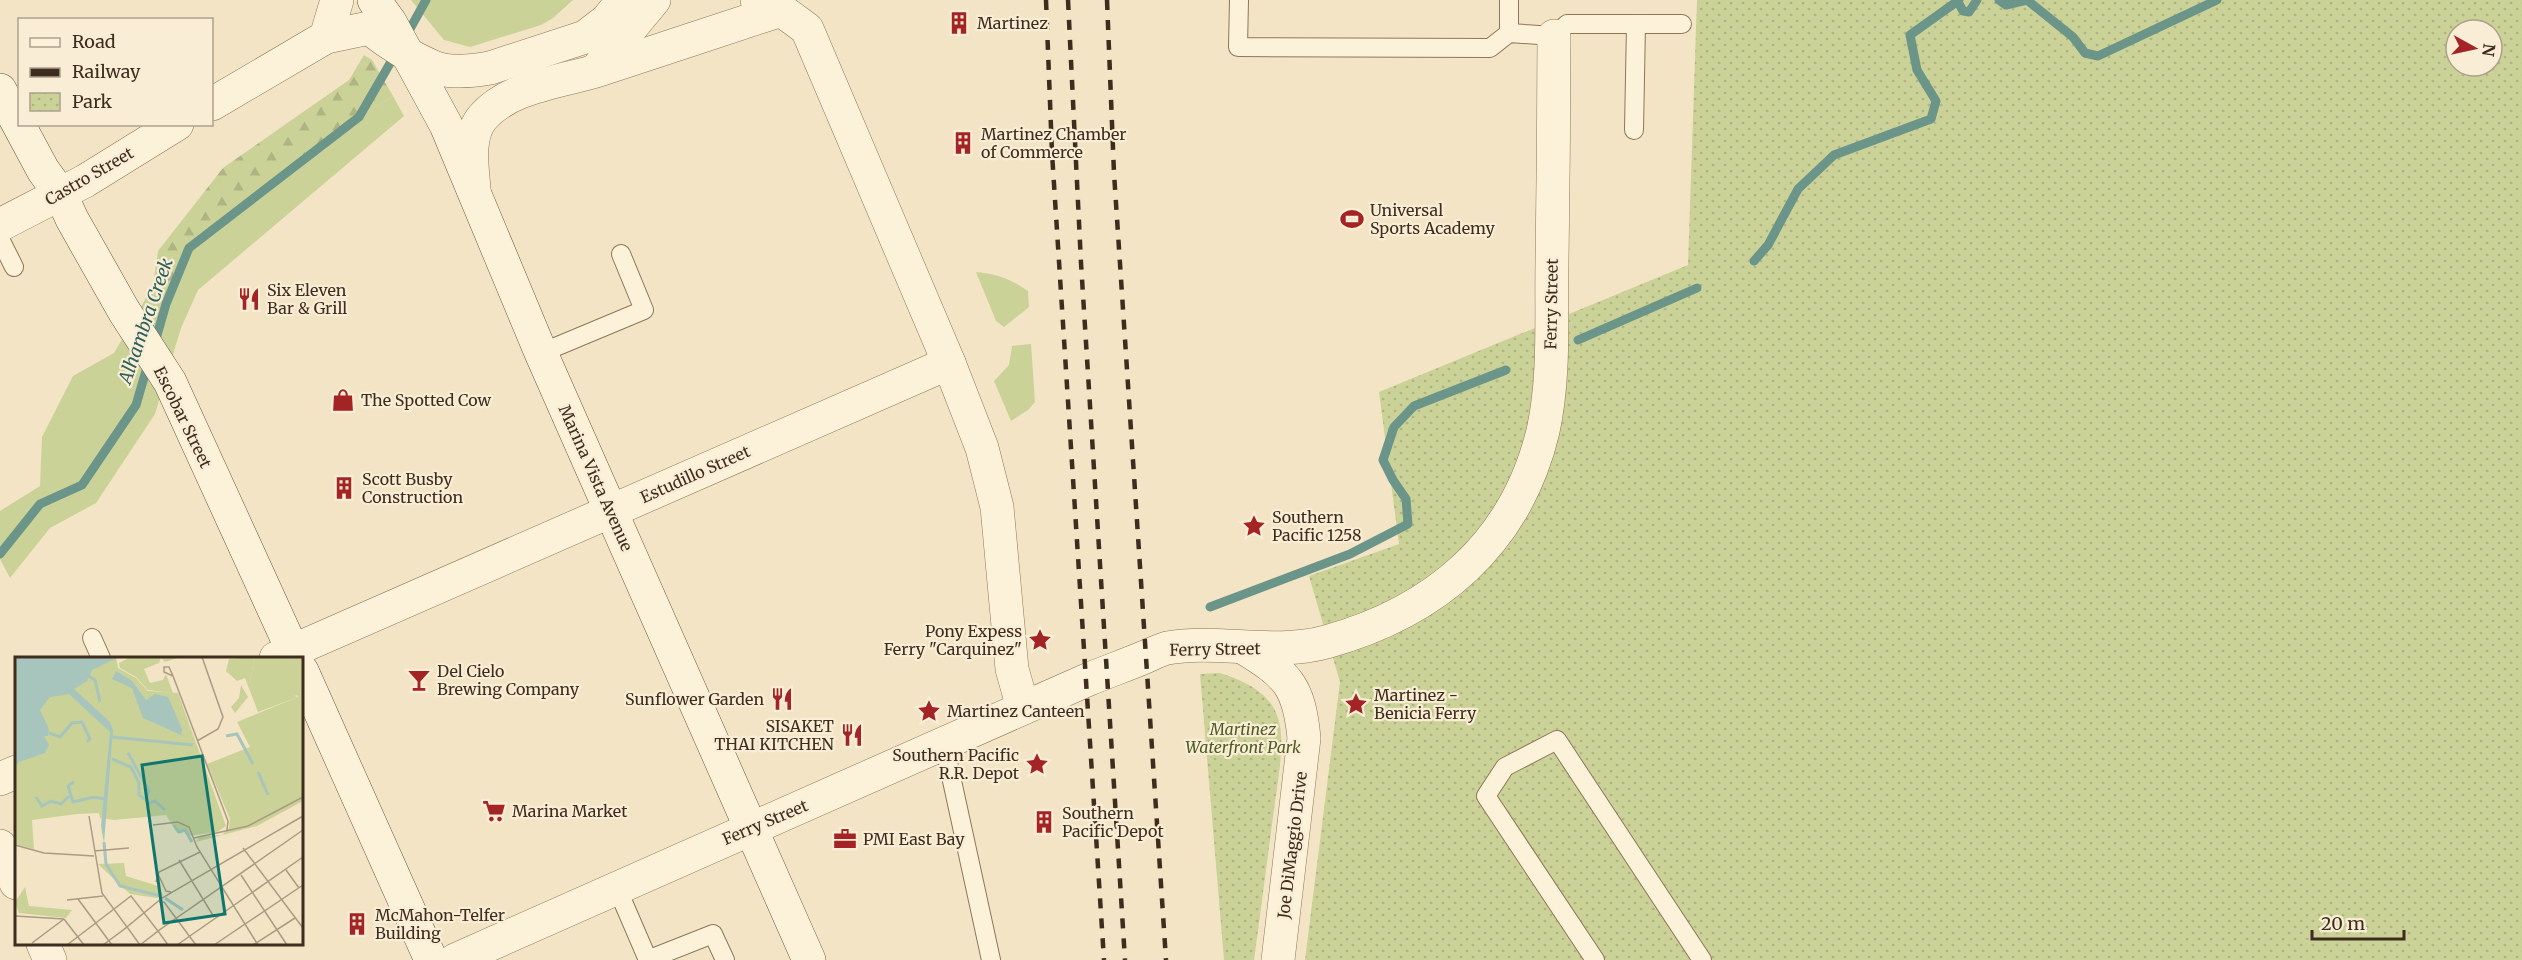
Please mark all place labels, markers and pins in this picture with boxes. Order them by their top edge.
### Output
building icon: Martinez [946,10,972,36]
place label: Martinez [977,13,1048,33]
place label: Martinez Chamber of Commerce [981,124,1126,162]
building icon: Martinez Chamber of Commerce [950,130,976,156]
place label: Universal Sports Academy [1370,200,1495,238]
sports icon: Universal Sports Academy [1339,206,1365,232]
place label: Six Eleven Bar & Grill [267,280,347,318]
restaurant icon: Six Eleven Bar & Grill [236,286,262,312]
shop icon: The Spotted Cow [330,387,356,413]
place label: The Spotted Cow [361,390,492,410]
place label: Scott Busby Construction [362,469,463,507]
building icon: Scott Busby Construction [331,475,357,501]
place label: Southern Pacific 1258 [1272,507,1362,545]
place icon: Southern Pacific 1258 [1241,513,1267,539]
place label: Pony Expess Ferry "Carquinez" [884,621,1022,659]
place icon: Pony Expess Ferry "Carquinez" [1027,627,1053,653]
place label: Del Cielo Brewing Company [437,661,580,699]
bar icon: Del Cielo Brewing Company [406,667,432,693]
place label: Martinez - Benicia Ferry [1374,685,1477,723]
restaurant icon: Sunflower Garden [769,686,795,712]
place label: Sunflower Garden [625,689,764,709]
place icon: Martinez - Benicia Ferry [1343,691,1369,717]
place icon: Martinez Canteen [916,698,942,724]
place label: Martinez Canteen [947,701,1085,721]
place label: SISAKET THAI KITCHEN [714,716,835,754]
restaurant icon: SISAKET THAI KITCHEN [839,722,865,748]
place label: Southern Pacific R.R. Depot [892,745,1020,783]
place icon: Southern Pacific R.R. Depot [1024,751,1050,777]
supermarket icon: Marina Market [481,798,507,824]
place label: Marina Market [512,801,628,821]
place label: Southern Pacific Depot [1062,803,1164,841]
building icon: Southern Pacific Depot [1031,809,1057,835]
office icon: PMI East Bay [832,826,858,852]
place label: PMI East Bay [863,829,965,849]
place label: McMahon-Telfer Building [375,905,505,943]
building icon: McMahon-Telfer Building [344,911,370,937]

